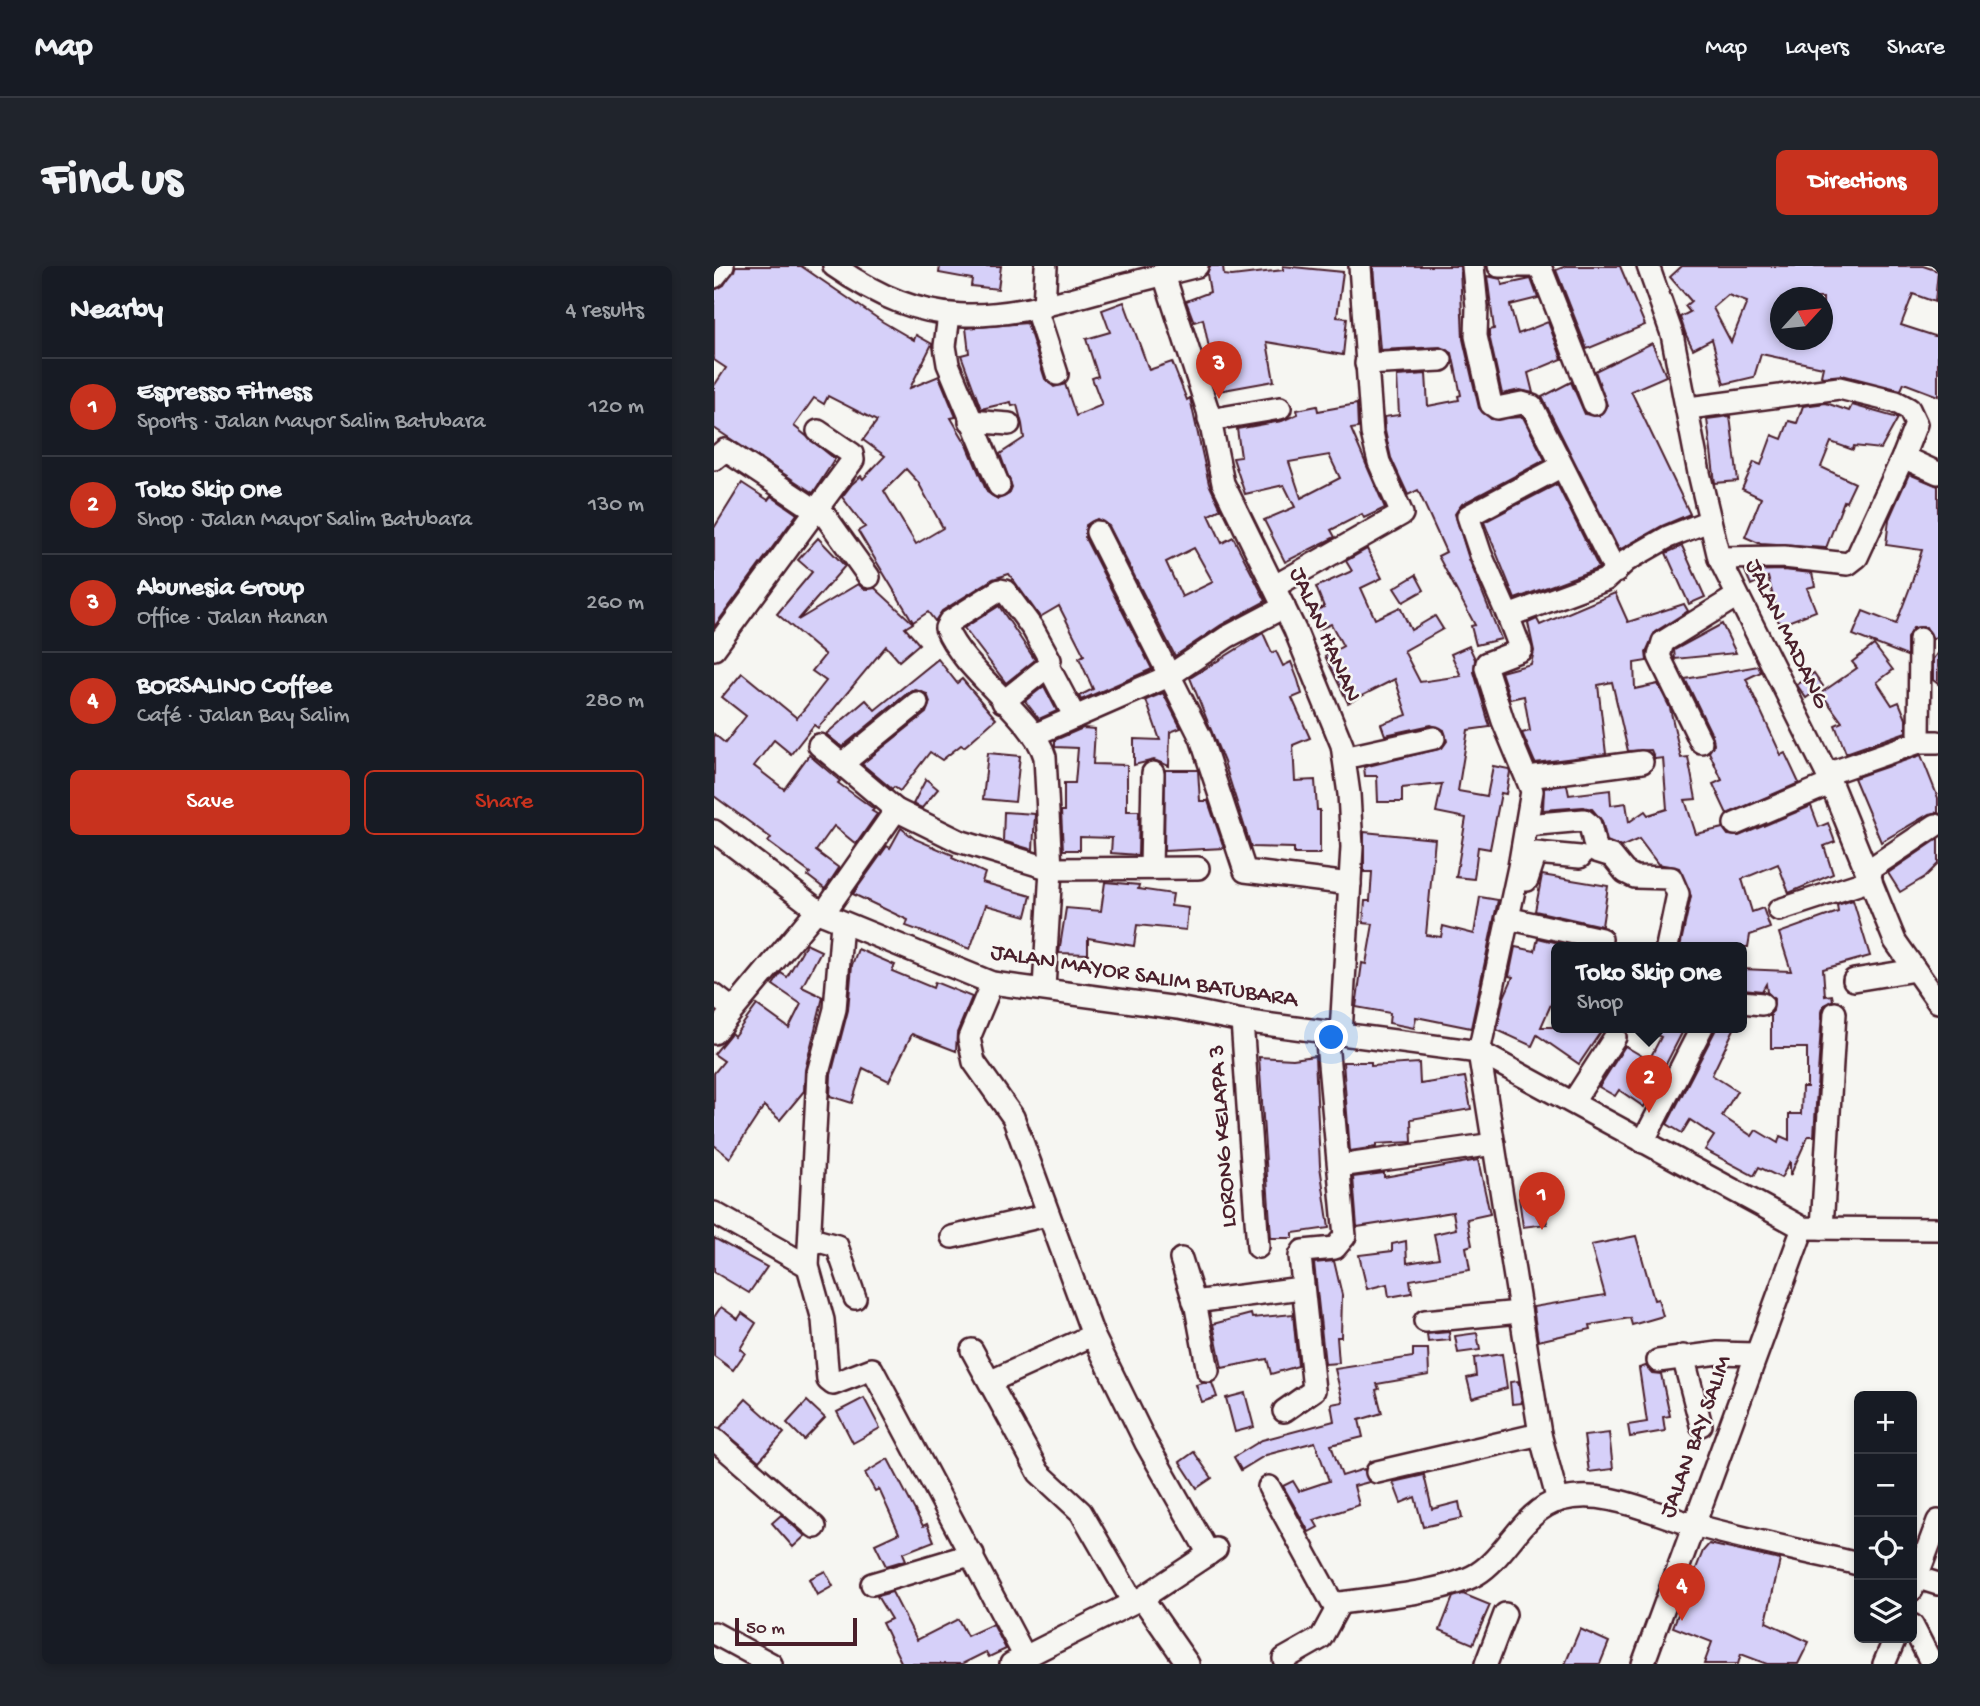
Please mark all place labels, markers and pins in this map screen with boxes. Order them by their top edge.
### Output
pin: 3 [1196,341,1242,399]
pin: 2 [1626,1055,1672,1113]
pin: 1 [1519,1172,1565,1230]
pin: 4 [1659,1563,1705,1621]

